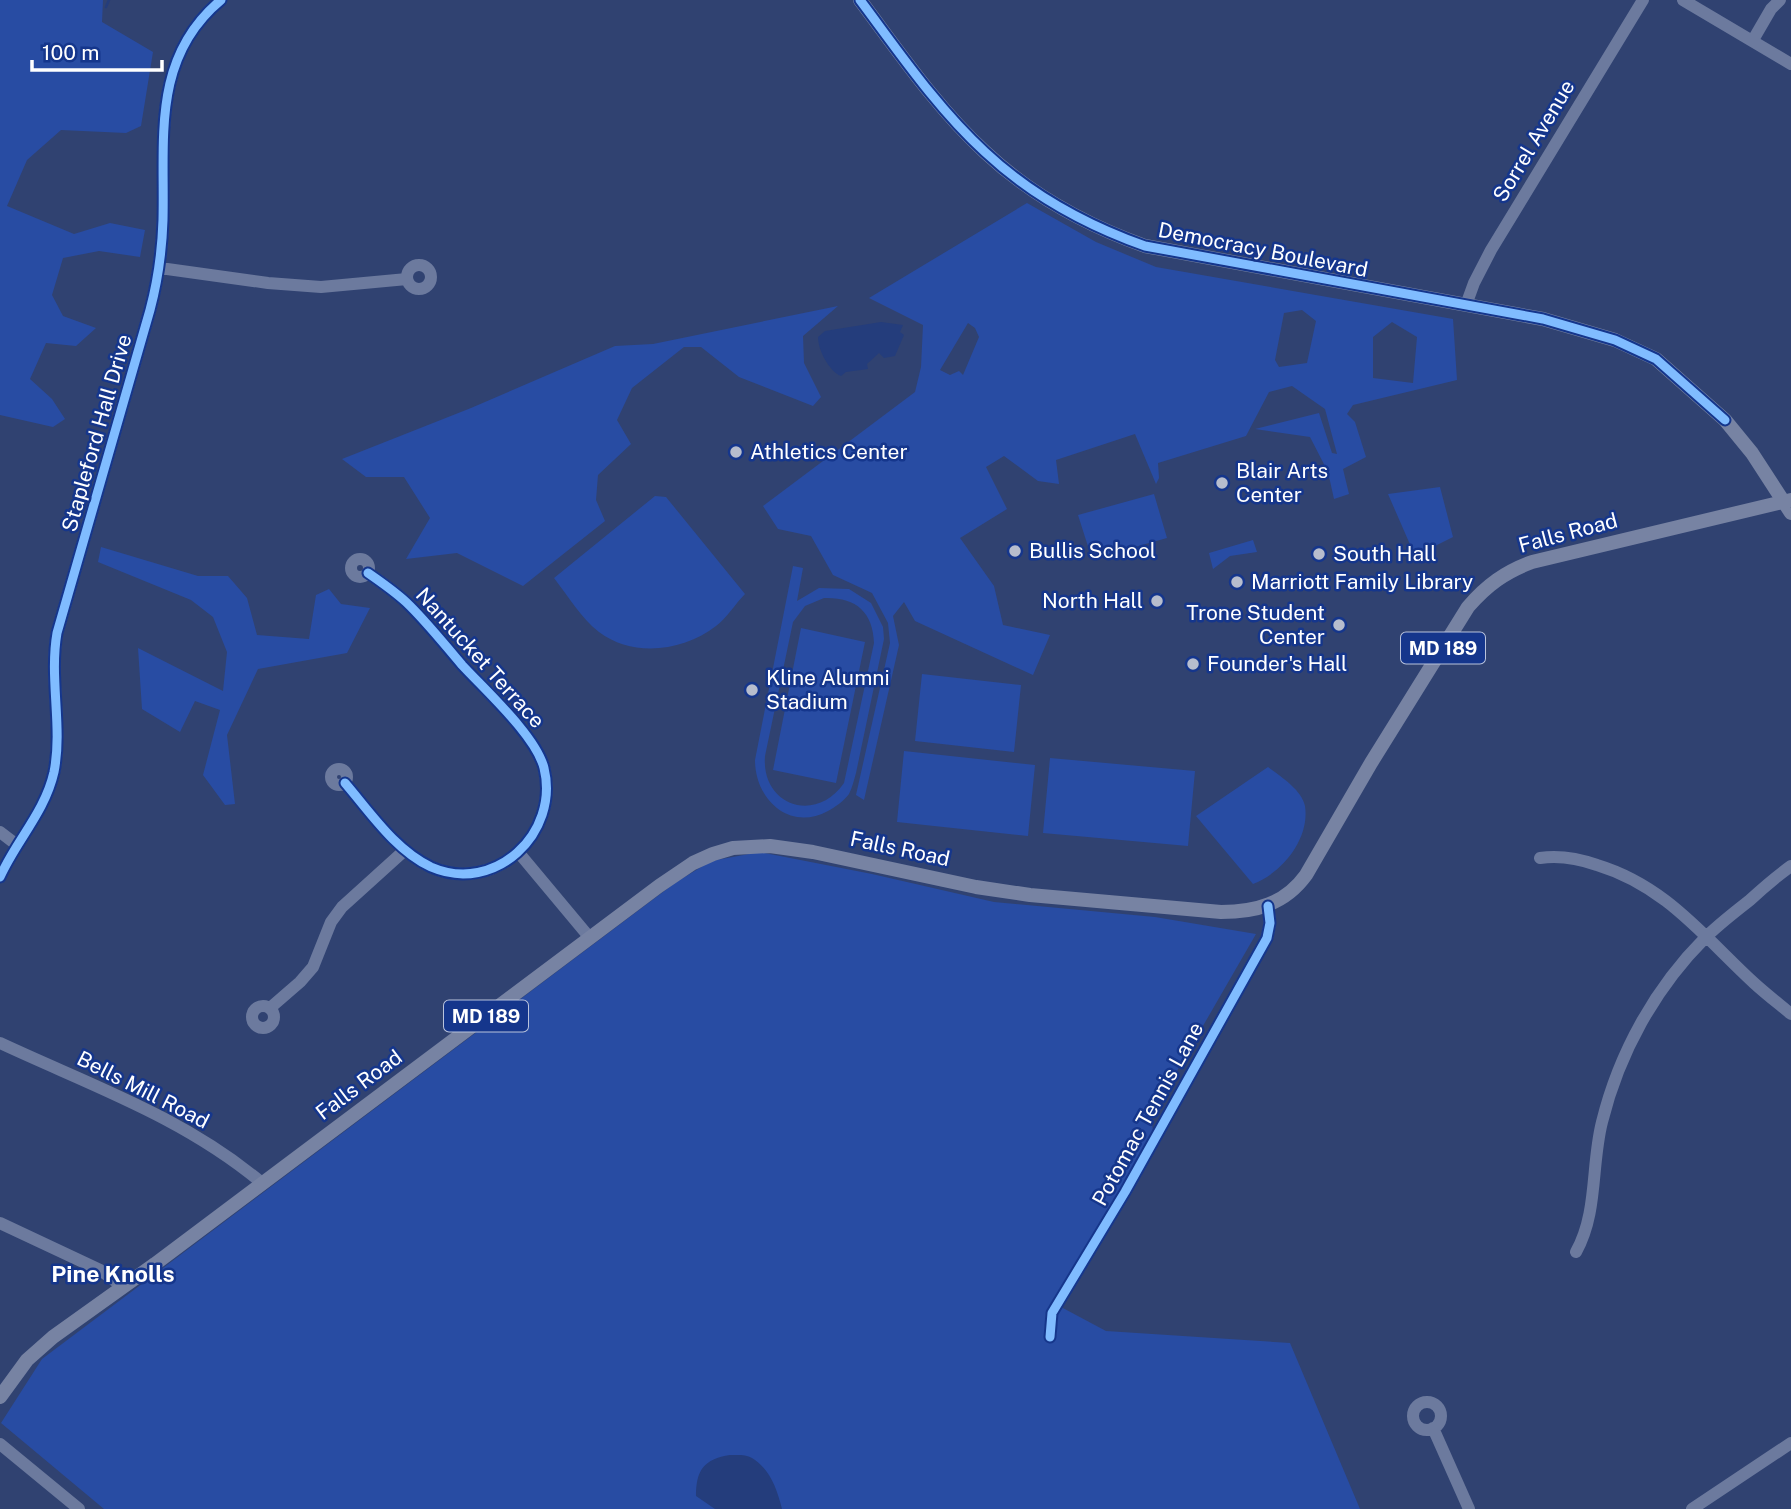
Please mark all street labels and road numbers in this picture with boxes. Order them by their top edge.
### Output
street label: Sorrel Avenue [1487,75,1580,206]
street label: Democracy Boulevard [1156,217,1370,282]
street label: Stapleford Hall Drive [56,331,137,535]
street label: Falls Road [1516,507,1620,558]
street label: Nantucket Terrace [411,582,550,733]
road number: MD 189 [1401,632,1485,664]
street label: Falls Road [848,826,952,871]
road number: MD 189 [444,1000,528,1032]
street label: Potomac Tennis Lane [1087,1018,1208,1210]
street label: Falls Road [311,1044,407,1125]
street label: Bells Mill Road [73,1046,213,1134]

